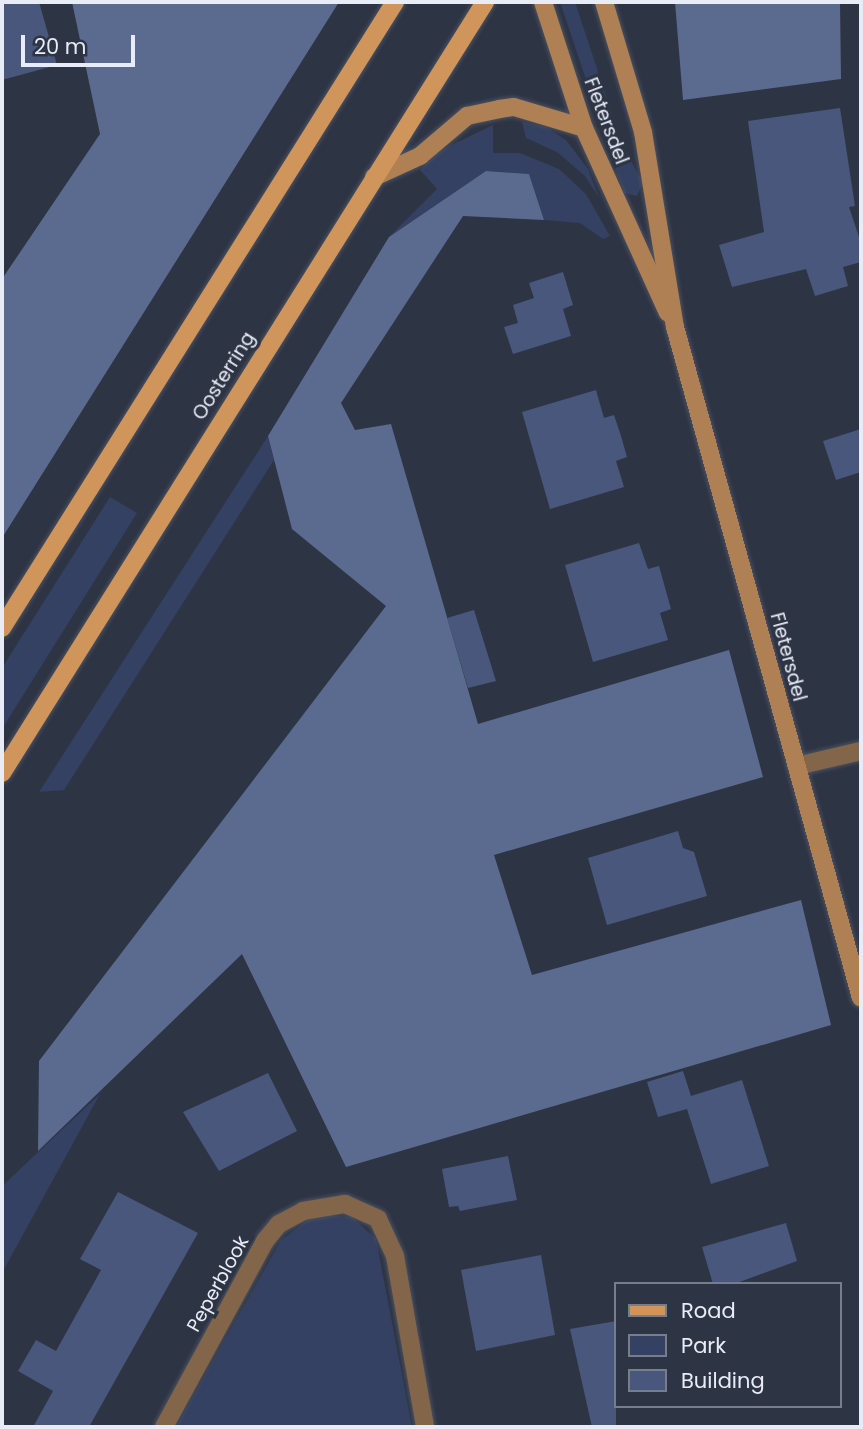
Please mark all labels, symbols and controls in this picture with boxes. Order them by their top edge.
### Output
scale bar [24,21,138,65]
text: 20 m [34,32,87,61]
street label: Fletersdel [579,74,633,168]
street label: Oosterring [188,328,260,424]
street label: Fletersdel [765,610,811,704]
street label: Peperblook [182,1232,254,1336]
legend [614,1282,842,1408]
text: Road [681,1296,736,1325]
text: Park [681,1331,726,1360]
text: Building [681,1366,765,1395]

